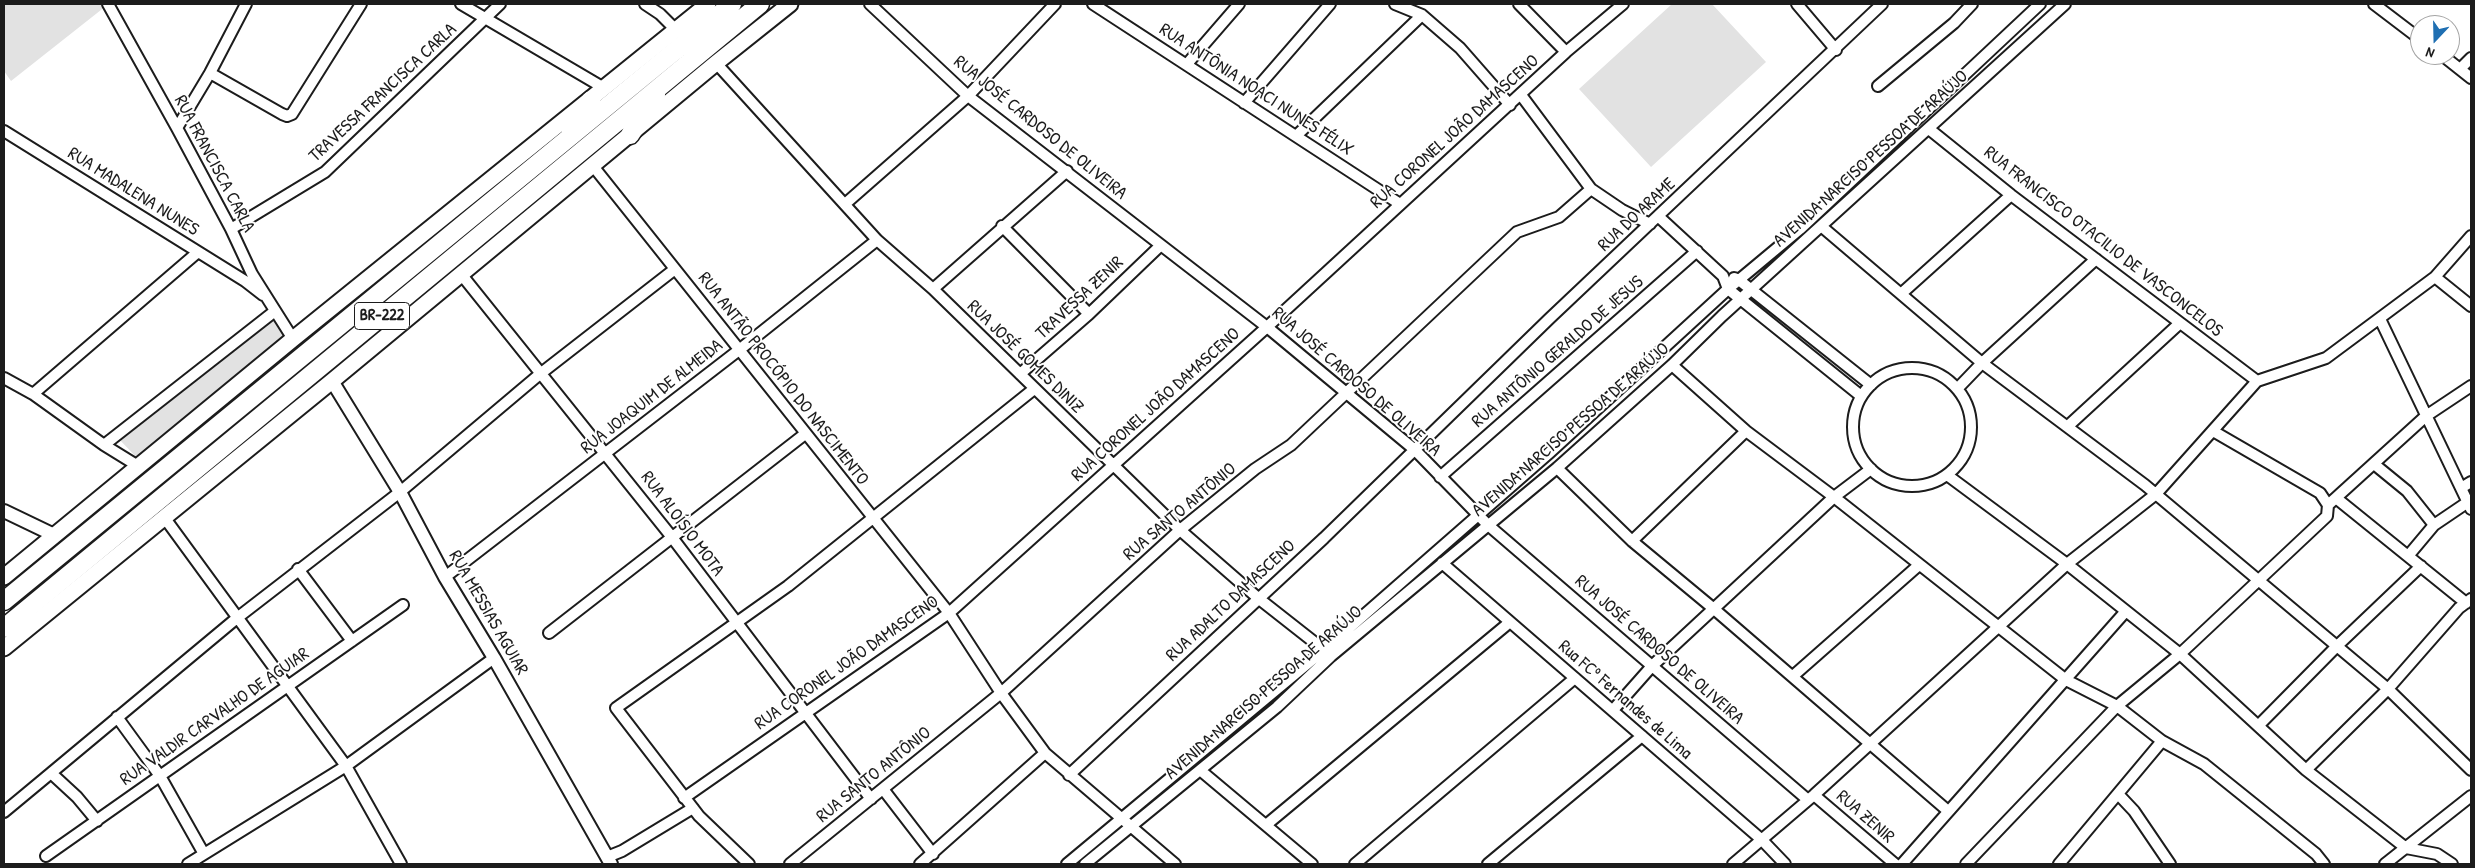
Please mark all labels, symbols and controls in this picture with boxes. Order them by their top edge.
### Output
north arrow [2410,15,2460,65]
street label: TRAVESSA FRANCISCA CARLA [305,19,461,167]
street label: RUA ANTÔNIA NOACI NUNES FÉLIX [1155,19,1357,161]
text: N [2423,43,2437,64]
street label: RUA JOSÉ CARDOSO DE OLIVEIRA [949,51,1131,205]
street label: RUA CORONEL JOÃO DAMASCENO [1366,51,1544,213]
street label: AVENIDA NARCISO PESSOA DE ARAÚJO [1769,66,1973,252]
street label: RUA FRANCISCA CARLA [169,92,259,236]
street label: RUA FRANCISCO OTACILIO DE VASCONCELOS [1979,142,2227,342]
street label: RUA MADALENA NUNES [64,143,202,241]
street label: RUA DO ARAME [1594,174,1680,256]
street label: TRAVESSA ZENIR [1032,252,1128,344]
street label: RUA ANTÃO PROCÓPIO DO NASCIMENTO [693,268,873,490]
street label: RUA ANTÔNIO GERALDO DE JESUS [1468,272,1648,432]
street label: RUA JOSÉ GOMES DINIZ [962,296,1088,418]
road number: BR-222 [354,302,410,330]
street label: RUA JOSÉ CARDOSO DE OLIVEIRA [1267,303,1445,461]
street label: RUA CORONEL JOÃO DAMASCENO [1067,324,1245,486]
street label: RUA JOAQUIM DE ALMEIDA [577,335,727,459]
street label: AVENIDA NARCISO PESSOA DE ARAÚJO [1468,338,1674,522]
street label: RUA SANTO ANTÔNIO [1119,458,1241,566]
street label: RUA ALOÍSIO MOTA [636,467,728,581]
street label: RUA ADALTO DAMASCENO [1162,536,1300,666]
street label: RUA MESSIAS AGUIAR [444,547,532,679]
street label: RUA JOSÉ CARDOSO DE OLIVEIRA [1570,571,1748,729]
street label: RUA CORONEL JOÃO DAMASCENO [751,591,943,735]
street label: AVENIDA NARCISO PESSOA DE ARAÚJO [1161,601,1367,785]
street label: Rua FCº Fernandes de Lima [1554,636,1696,764]
street label: RUA VALDIR CARVALHO DE AGUIAR [116,643,314,791]
street label: RUA SANTO ANTÔNIO [812,722,936,828]
street label: RUA ZENIR [1831,786,1899,848]

